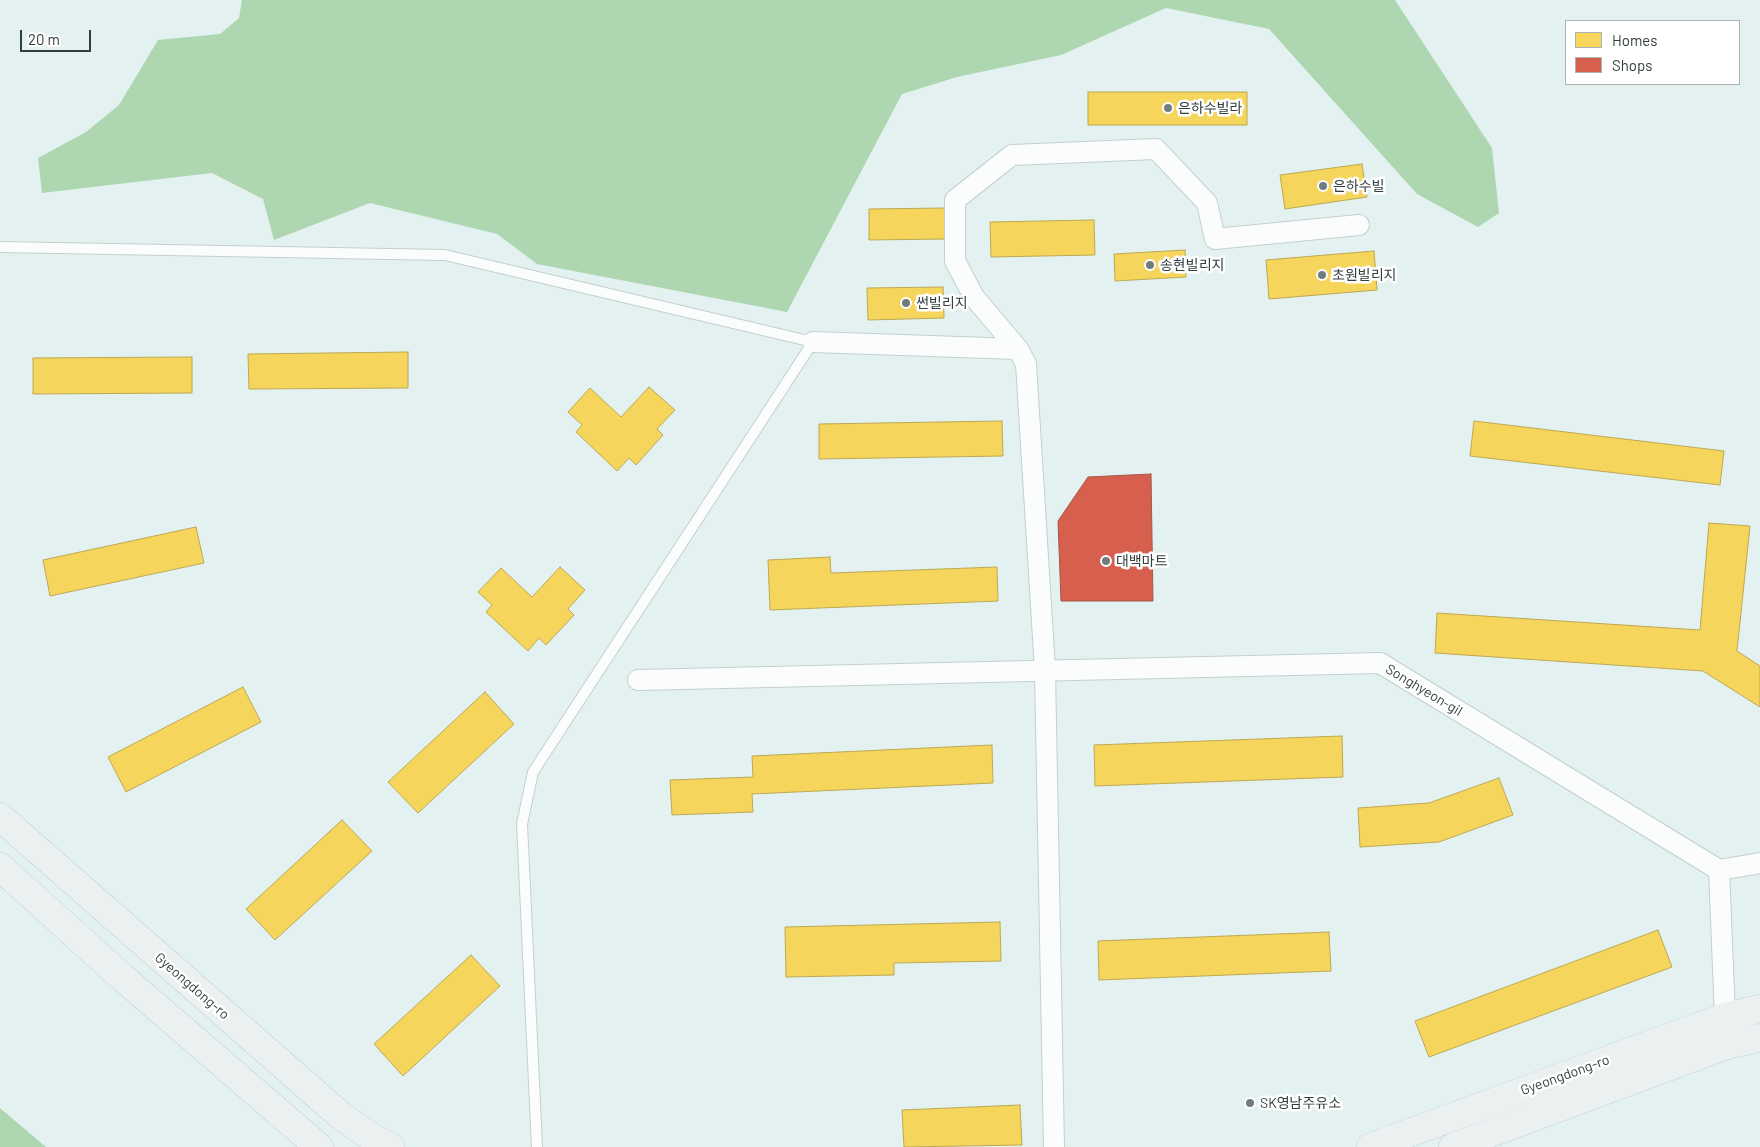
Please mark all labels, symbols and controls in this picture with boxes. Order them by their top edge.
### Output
scale bar [22,20,94,52]
legend [1565,20,1740,85]
text: 20 m [28,30,60,48]
text: Homes [1612,31,1657,49]
text: Shops [1612,56,1652,74]
place label: 은하수빌라 [1178,100,1242,116]
marker: 은하수빌라 [1162,102,1174,114]
place label: 은하수빌 [1333,178,1385,194]
marker: 은하수빌 [1317,180,1329,192]
place label: 송현빌리지 [1160,257,1224,273]
marker: 송현빌리지 [1144,259,1156,271]
place label: 초원빌리지 [1332,267,1396,283]
marker: 초원빌리지 [1316,269,1328,281]
place label: 썬빌리지 [916,295,968,311]
marker: 썬빌리지 [900,297,912,309]
place label: 대백마트 [1116,553,1168,569]
marker: 대백마트 [1100,555,1112,567]
street label: Songhyeon-gil [1382,660,1466,720]
street label: Gyeongdong-ro [151,949,233,1023]
street label: Gyeongdong-ro [1518,1051,1612,1099]
place label: SK영남주유소 [1260,1095,1341,1111]
marker: SK영남주유소 [1244,1097,1256,1109]

